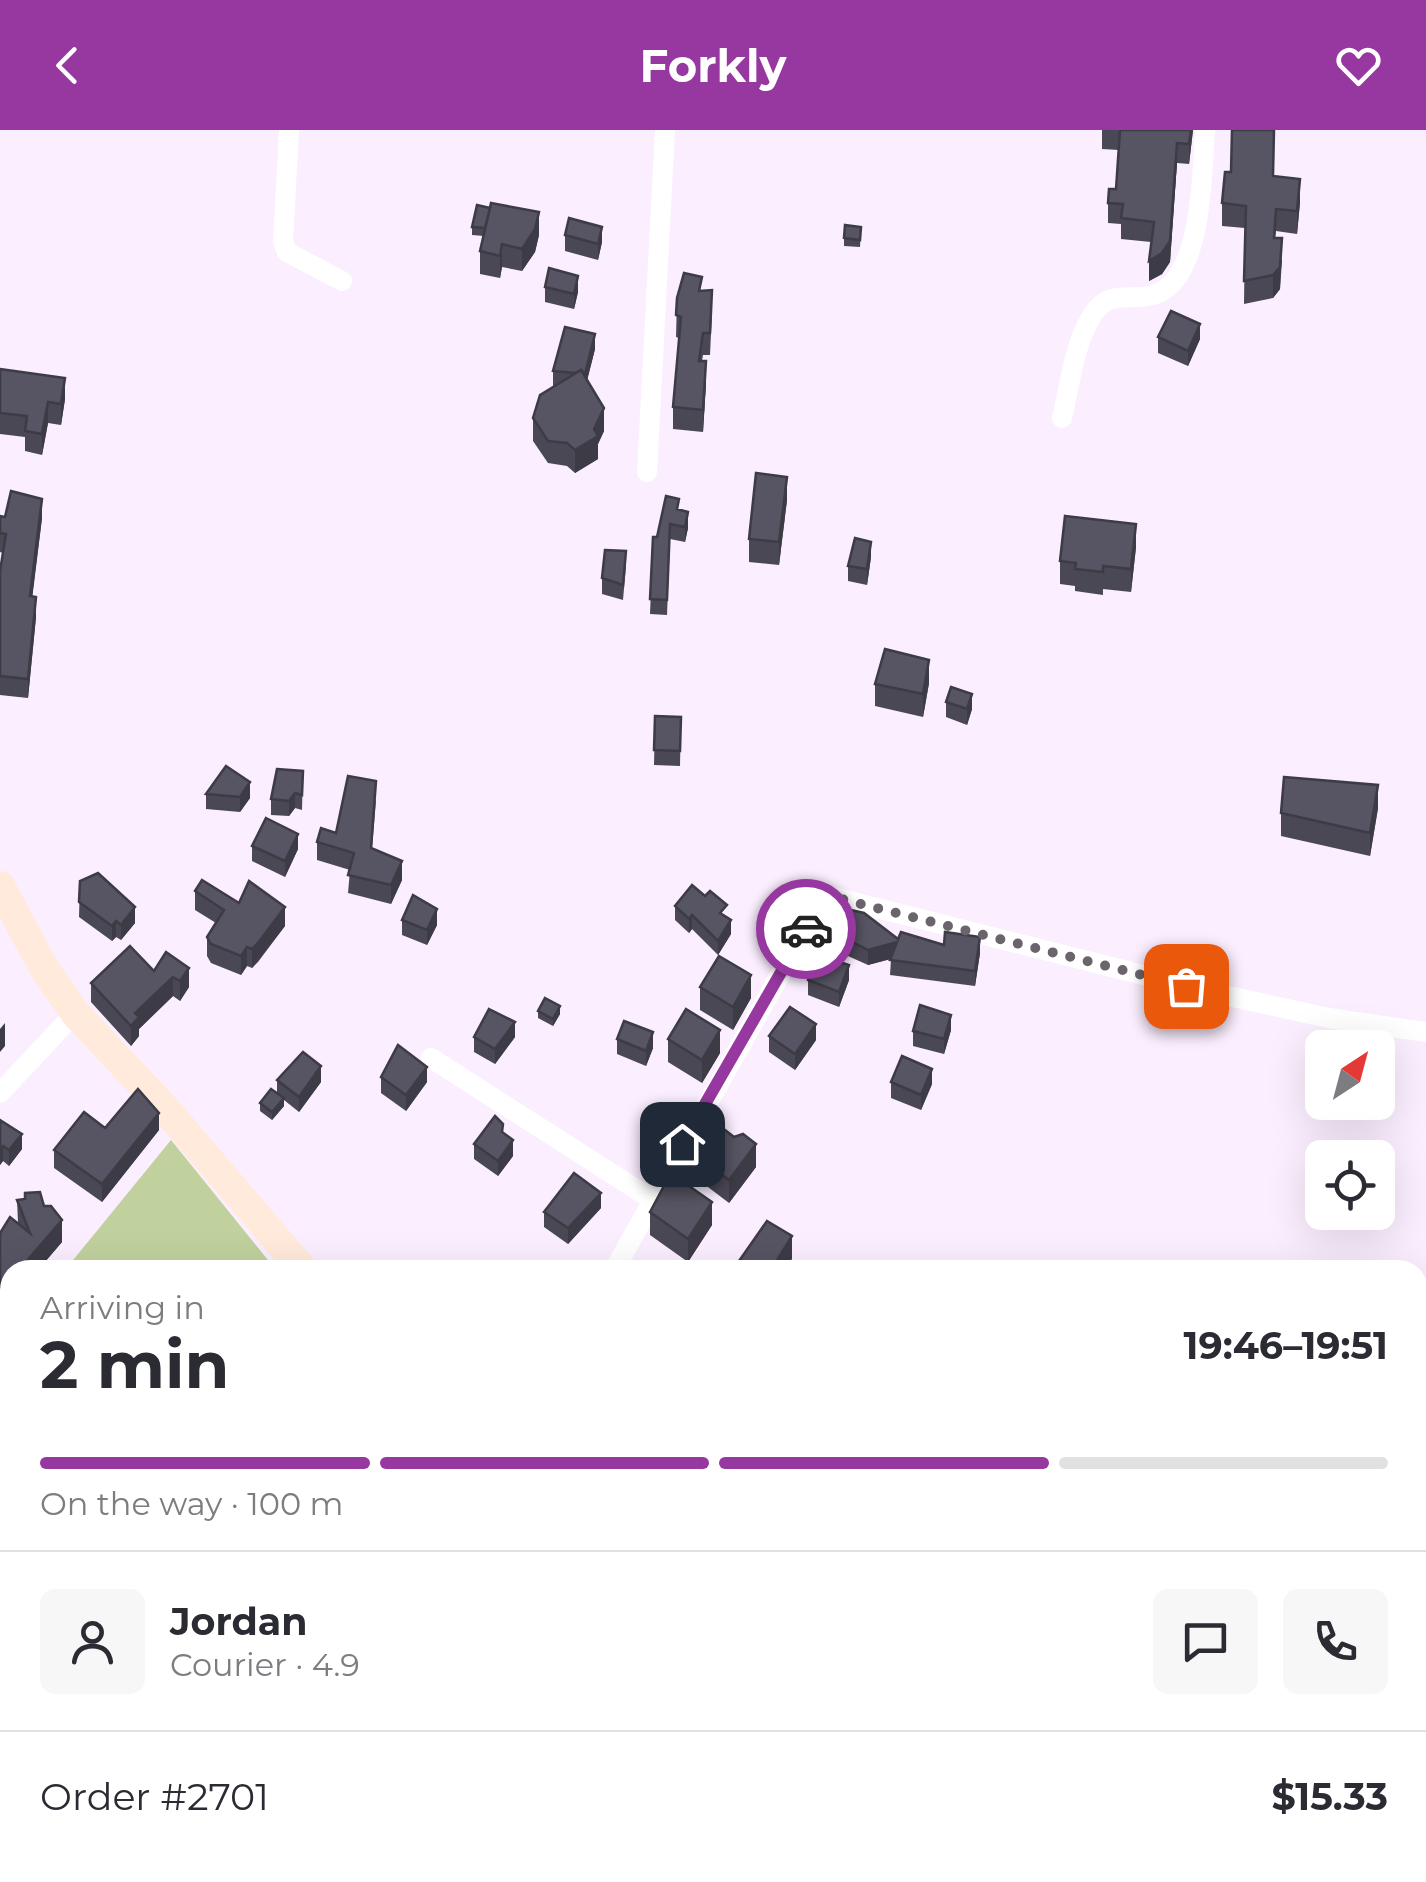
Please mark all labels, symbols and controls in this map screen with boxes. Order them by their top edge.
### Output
icon: back [40,38,95,93]
text: Forkly [640,38,786,93]
icon: heart [1331,38,1386,93]
courier [756,879,856,979]
icon: car [779,902,834,957]
pin [1144,944,1229,1029]
icon: bag [1159,959,1214,1014]
north arrow [1305,1030,1395,1120]
map controls [1305,1030,1395,1230]
pin [640,1102,725,1187]
icon: home [655,1117,710,1172]
button: locate [1305,1140,1395,1230]
text: Arriving in [40,1288,205,1327]
text: 19:46–19:51 [1184,1322,1388,1369]
text: 2 min [40,1325,229,1404]
text: On the way · 100 m [40,1484,343,1523]
button: person [40,1589,145,1694]
button: chat [1153,1589,1258,1694]
button: phone [1283,1589,1388,1694]
text: Jordan [170,1598,308,1645]
text: Courier · 4.9 [170,1645,360,1684]
text: Order #2701 [40,1773,269,1820]
text: $15.33 [1271,1773,1388,1820]

